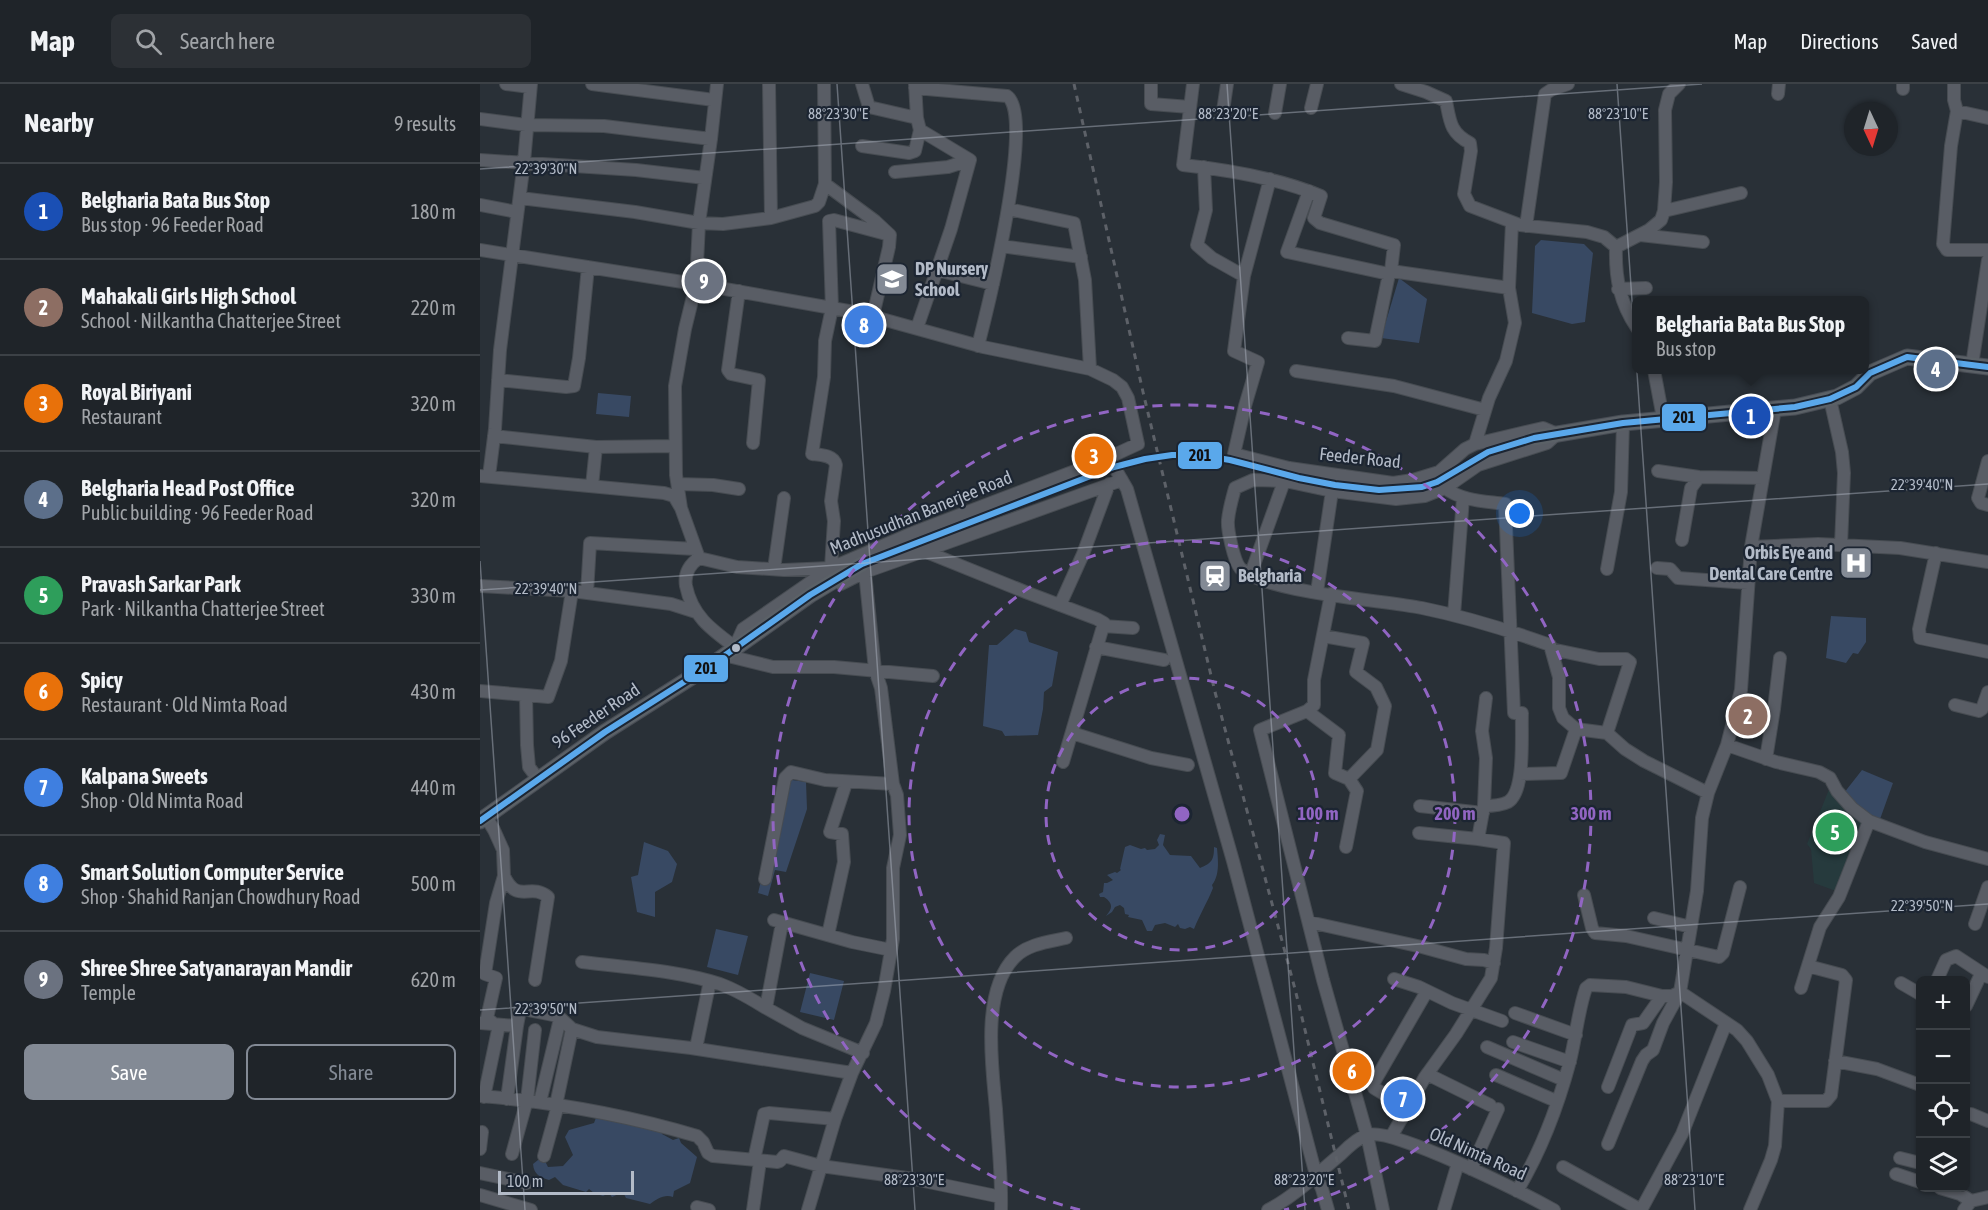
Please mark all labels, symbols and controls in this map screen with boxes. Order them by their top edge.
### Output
search box [111,14,531,68]
text: Map [30,25,75,57]
icon: search [132,25,165,58]
text: Search here [180,28,275,54]
text: Map [1733,29,1767,53]
text: Directions [1800,29,1879,53]
text: Saved [1912,29,1958,53]
north arrow [1844,102,1898,156]
text: 88°23'30"E [808,105,869,122]
text: 88°23'20"E [1198,105,1259,122]
text: 88°23'10"E [1588,105,1649,122]
text: Nearby [24,108,94,138]
text: 9 results [394,112,456,135]
text: 22°39'30"N [515,160,577,177]
text: Belgharia Bata Bus Stop [81,187,270,213]
text: 1 [39,200,48,223]
text: 180 m [411,200,456,223]
text: Bus stop · 96 Feeder Road [81,213,264,236]
pin: 9 [684,258,724,304]
place label: DP Nursery School [915,258,989,300]
school or university icon: DP Nursery School [874,261,910,297]
text: Mahakali Girls High School [81,283,296,309]
text: 2 [39,296,48,319]
text: 220 m [411,296,456,319]
popup [1632,296,1869,374]
pin: 8 [844,302,884,348]
text: School · Nilkantha Chatterjee Street [81,309,341,332]
text: Belgharia Bata Bus Stop [1656,311,1845,337]
text: Bus stop [1656,337,1716,360]
pin: 4 [1916,346,1956,392]
text: Royal Biriyani [81,379,192,405]
text: 3 [39,392,48,415]
text: 320 m [411,392,456,415]
pin: 1 [1732,394,1770,438]
line badge: 201 [1661,403,1707,432]
text: Restaurant [81,405,162,428]
text: 201 [1673,408,1696,426]
pin: 3 [1074,434,1114,478]
line badge: 201 [1177,441,1223,470]
street label: Feeder Road [1318,443,1402,472]
text: 201 [1189,446,1212,464]
street label: Madhusudhan Banerjee Road [827,466,1015,559]
text: Belgharia Head Post Office [81,475,295,501]
text: 22°39'40"N [1891,476,1953,493]
text: 4 [39,488,48,511]
text: 320 m [411,488,456,511]
your location [1505,499,1534,528]
text: Public building · 96 Feeder Road [81,501,314,524]
place label: Orbis Eye and Dental Care Centre [1709,542,1833,584]
hospital icon: Orbis Eye and Dental Care Centre [1838,545,1874,581]
station icon: Belgharia [1197,558,1233,594]
place label: Belgharia [1238,565,1302,586]
text: Pravash Sarkar Park [81,571,241,597]
text: 22°39'40"N [515,580,577,597]
text: 5 [39,584,48,607]
text: 330 m [411,584,456,607]
text: Park · Nilkantha Chatterjee Street [81,597,325,620]
unlabelled marker [730,642,742,654]
line badge: 201 [683,654,729,683]
text: 201 [695,659,718,677]
text: Spicy [81,667,123,693]
street label: 96 Feeder Road [548,679,644,753]
text: 6 [39,680,48,703]
text: 430 m [411,680,456,703]
text: Restaurant · Old Nimta Road [81,693,288,716]
pin: 2 [1728,694,1768,738]
text: Kalpana Sweets [81,763,208,789]
text: 7 [39,776,48,799]
text: 440 m [411,776,456,799]
text: Shop · Old Nimta Road [81,789,244,812]
text: 100 m [1298,803,1338,824]
text: 200 m [1435,803,1475,824]
text: 300 m [1571,803,1611,824]
centre of rings [1172,804,1192,824]
pin: 5 [1816,810,1854,855]
text: Smart Solution Computer Service [81,859,344,885]
text: 8 [39,872,48,895]
text: 500 m [411,872,456,895]
text: Shop · Shahid Ranjan Chowdhury Road [81,885,361,908]
text: 22°39'50"N [1891,897,1953,914]
text: Shree Shree Satyanarayan Mandir [81,955,352,981]
text: 9 [39,968,48,991]
text: 620 m [411,968,456,991]
map controls [1916,976,1970,1192]
button: + [1916,976,1970,1030]
text: Temple [81,981,136,1004]
text: 22°39'50"N [515,1000,577,1017]
button: − [1916,1030,1970,1084]
button: Save [24,1044,234,1100]
button: Share [246,1044,456,1100]
pin: 6 [1332,1048,1372,1094]
pin: 7 [1384,1076,1422,1122]
button: locate [1916,1084,1970,1138]
street label: Old Nimta Road [1426,1123,1530,1184]
button: layers [1916,1138,1970,1192]
scale bar [498,1168,634,1196]
text: 88°23'30"E [884,1171,945,1188]
text: 88°23'20"E [1274,1171,1335,1188]
text: 88°23'10"E [1664,1171,1725,1188]
text: 100 m [507,1172,543,1190]

